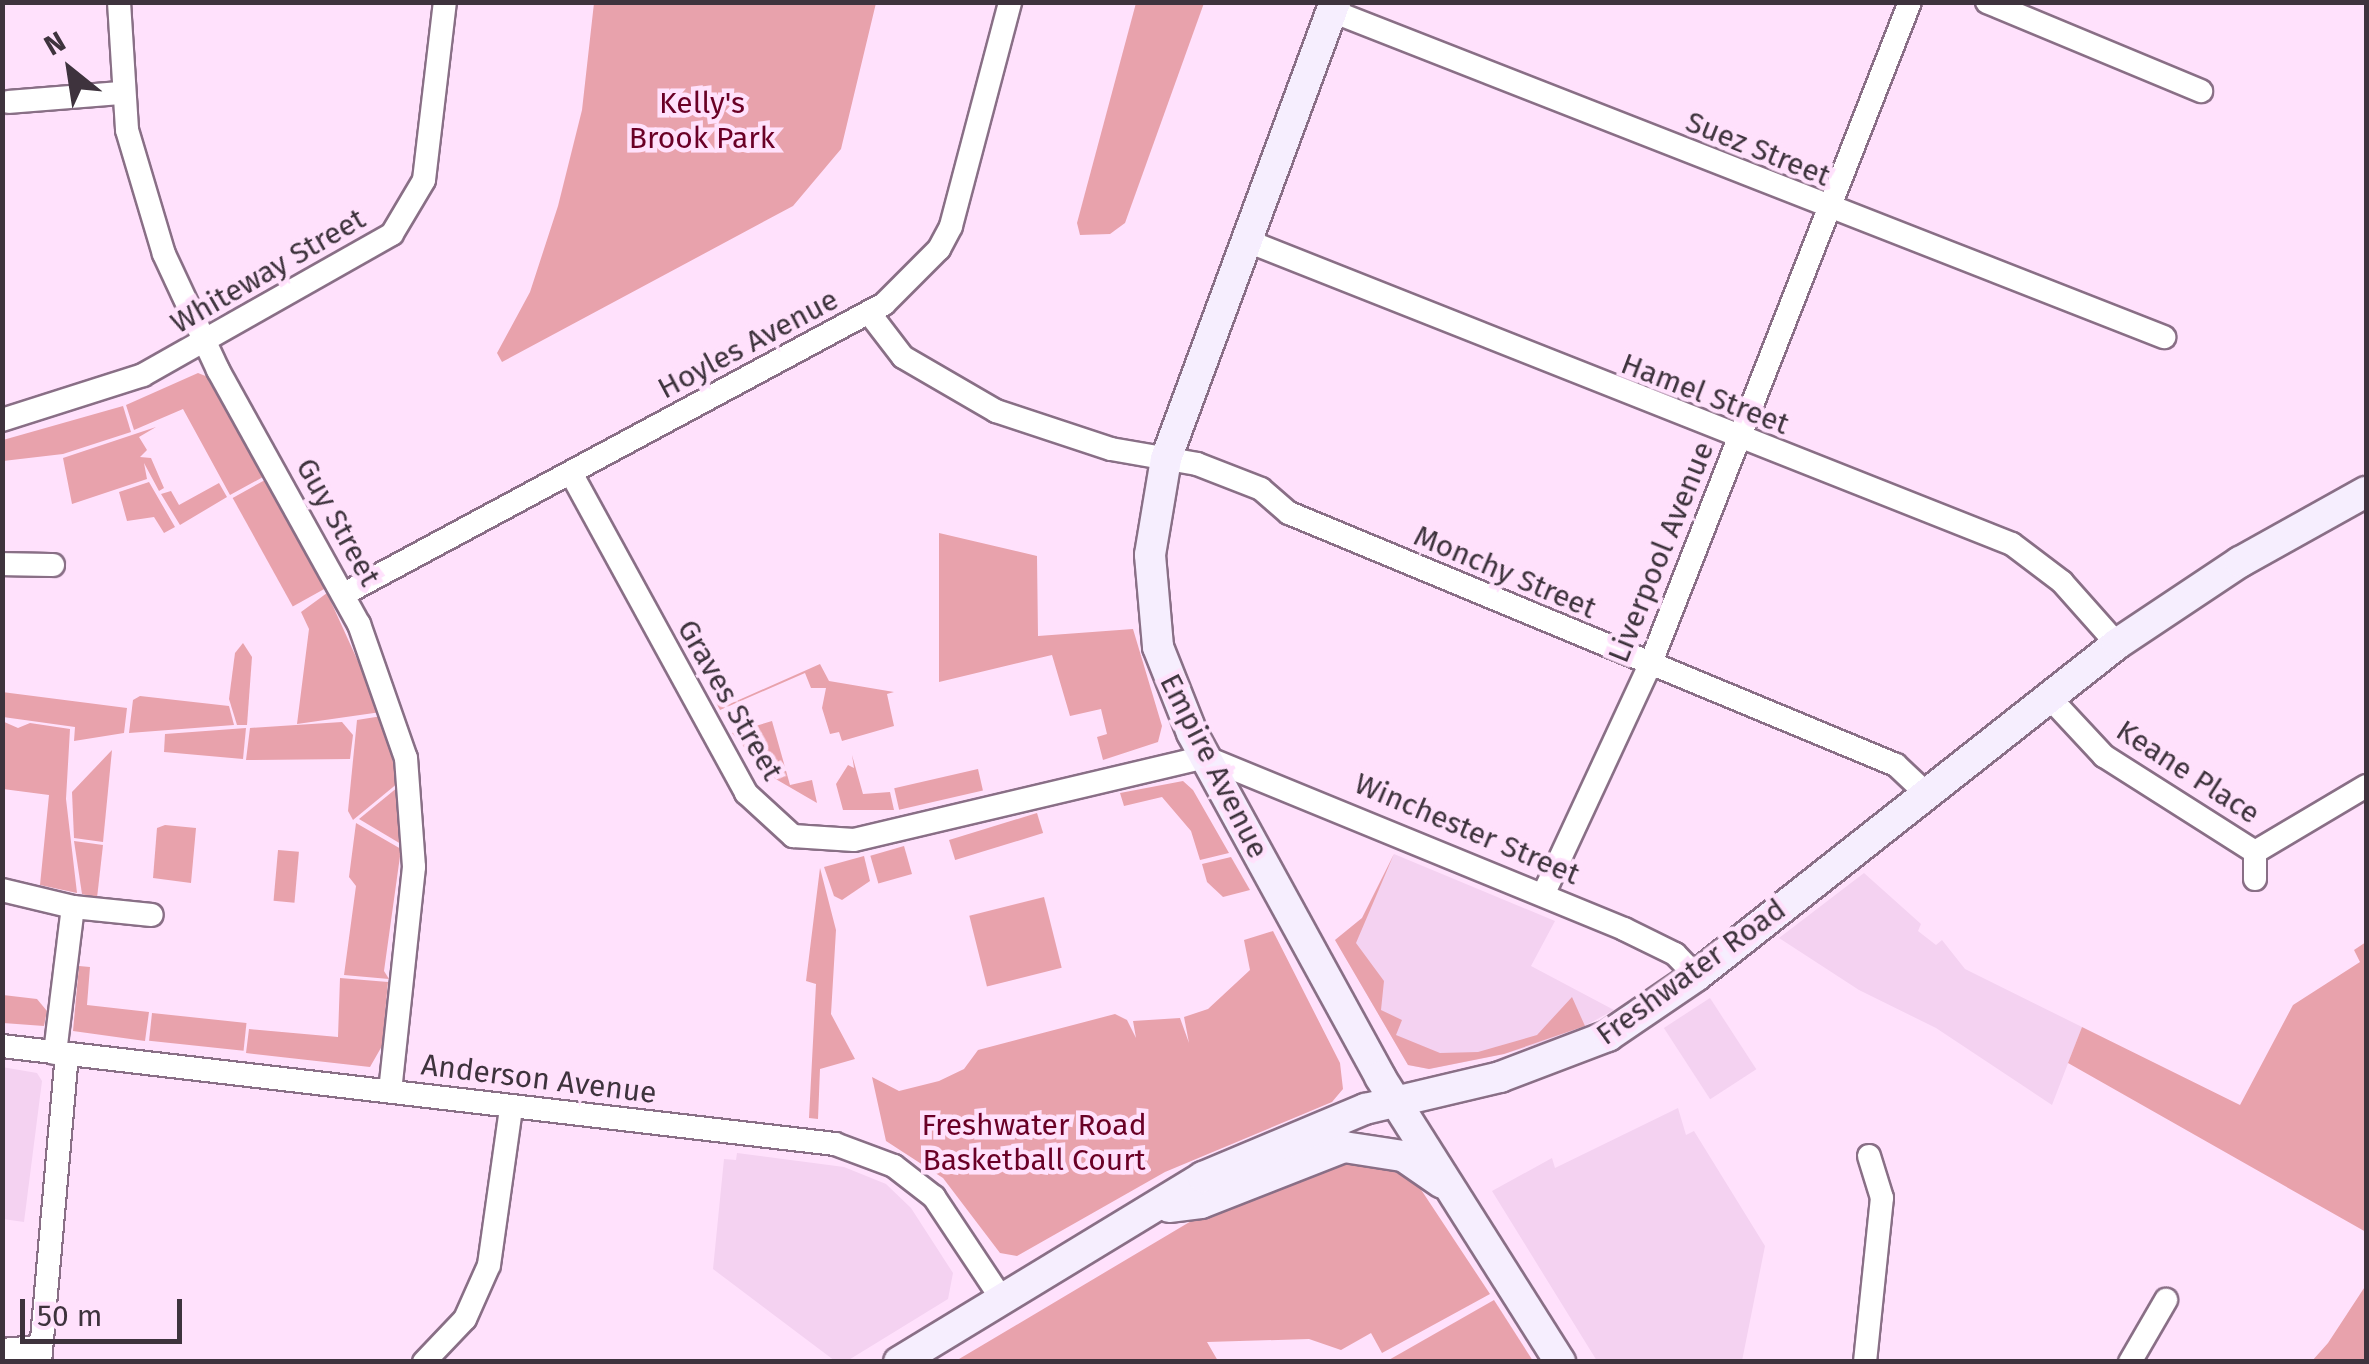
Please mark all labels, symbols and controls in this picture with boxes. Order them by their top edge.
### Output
north arrow [20,20,120,120]
text: N [38,25,71,63]
park label: Kelly's Brook Park [629,85,775,156]
street label: Suez Street [1681,104,1835,194]
street label: Whiteway Street [164,201,372,341]
street label: Hoyles Avenue [652,281,844,407]
street label: Hamel Street [1616,345,1794,443]
street label: Liverpool Avenue [1600,436,1722,668]
street label: Guy Street [288,452,388,592]
street label: Monchy Street [1409,517,1601,627]
street label: Graves Street [669,613,791,787]
street label: Empire Avenue [1152,668,1276,864]
street label: Keane Place [2110,712,2266,832]
street label: Winchester Street [1349,765,1585,893]
street label: Freshwater Road [1589,891,1793,1053]
street label: Anderson Avenue [419,1047,659,1111]
park label: Freshwater Road Basketball Court [921,1107,1147,1178]
scale bar [25,1279,188,1341]
text: 50 m [37,1298,102,1334]

